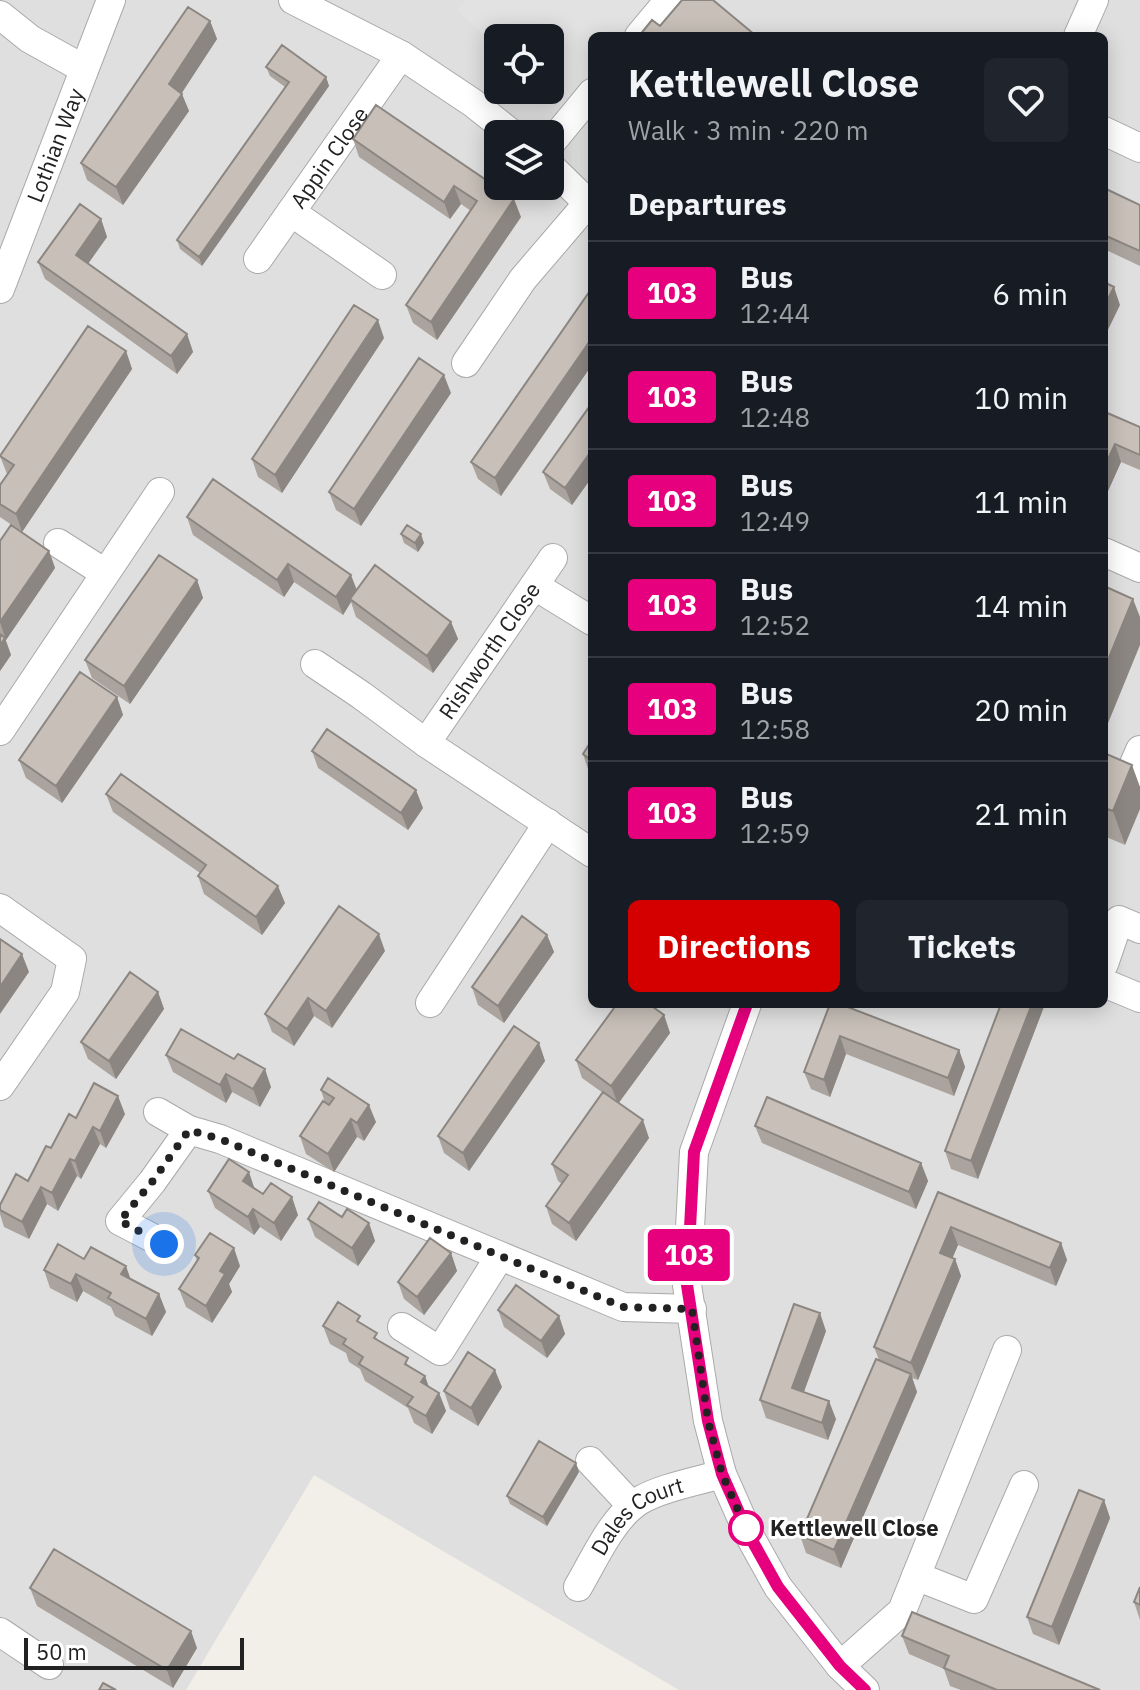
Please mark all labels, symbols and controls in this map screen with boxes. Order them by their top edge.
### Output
map controls [484,24,564,200]
button: locate [484,24,564,104]
text: Kettlewell Close [628,58,919,107]
button: heart [984,58,1068,142]
street label: Lothian Way [20,84,90,206]
street label: Appin Close [283,101,374,214]
text: Walk · 3 min · 220 m [628,113,868,147]
button: layers [484,120,564,200]
text: Departures [628,184,787,223]
text: Bus [740,257,793,296]
text: 103 [647,274,697,311]
text: 6 min [992,274,1068,313]
text: 12:44 [740,296,810,330]
text: Bus [740,361,793,400]
text: 103 [647,378,697,415]
text: 10 min [974,378,1068,417]
text: 12:48 [740,400,810,434]
text: Bus [740,465,793,504]
text: 103 [647,482,697,519]
text: 11 min [974,482,1068,521]
text: 12:49 [740,504,810,538]
text: Bus [740,569,793,608]
street label: Rishworth Close [432,576,546,725]
text: 103 [647,586,697,623]
text: 14 min [974,586,1068,625]
text: 12:52 [740,608,810,642]
text: Bus [740,673,793,712]
text: 103 [647,690,697,727]
text: 20 min [974,690,1068,729]
text: 12:58 [740,712,810,746]
text: Bus [740,777,793,816]
text: 103 [647,794,697,831]
text: 21 min [974,794,1068,833]
text: 12:59 [740,816,810,850]
button: Directions [628,900,840,992]
button: Tickets [856,900,1068,992]
your location [144,1224,184,1264]
line badge: 103 [643,1229,735,1281]
text: 103 [664,1236,714,1273]
street label: Dales Court [584,1470,687,1560]
marker: Kettlewell Close [729,1511,763,1545]
place label: Kettlewell Close [770,1513,939,1542]
scale bar [24,1634,244,1670]
text: 50 m [36,1637,87,1666]

